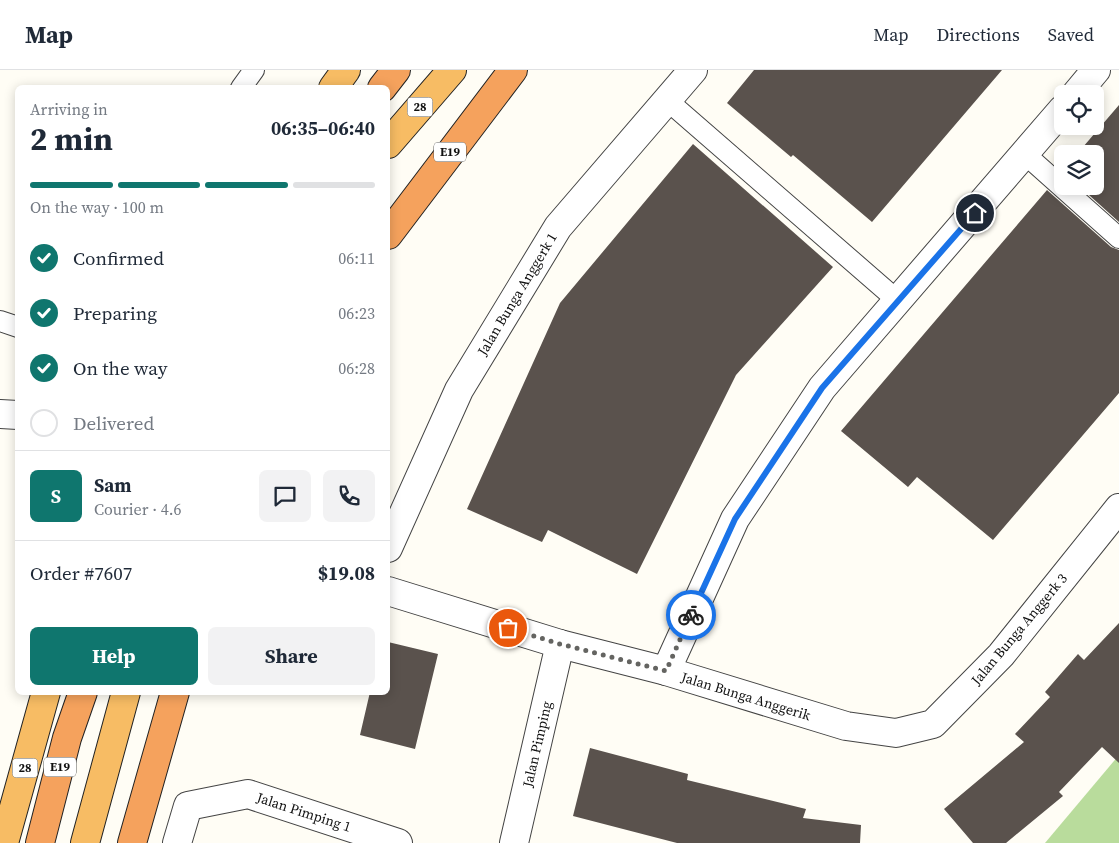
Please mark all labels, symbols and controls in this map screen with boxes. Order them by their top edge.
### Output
text: Map [25,18,73,51]
text: Map [873,22,909,47]
text: Directions [937,22,1020,47]
text: Saved [1048,22,1094,47]
map controls [1054,85,1104,195]
button: locate [1054,85,1104,135]
text: Arriving in [30,98,108,120]
road number: 28 [408,98,432,116]
text: 06:35–06:40 [271,115,375,141]
text: 2 min [30,117,113,161]
road number: E19 [434,142,466,161]
button: layers [1054,145,1104,195]
pin [954,192,996,234]
text: On the way · 100 m [30,196,164,218]
icon: home [961,199,989,227]
street label: Jalan Bunga Anggerk 1 [472,229,562,360]
icon: check [30,244,58,272]
text: Confirmed [73,245,164,271]
text: 06:11 [338,247,375,269]
icon: check [30,299,58,327]
text: Preparing [73,300,157,326]
text: 06:23 [338,302,375,324]
icon: check [30,354,58,382]
text: On the way [73,355,168,381]
text: 06:28 [338,357,375,379]
text: Delivered [73,410,154,436]
button: chat [259,470,311,522]
button: phone [323,470,375,522]
text: Sam [94,472,132,498]
text: S [51,483,61,509]
text: Courier · 4.6 [94,498,182,520]
text: Order #7607 [30,560,132,586]
text: $19.08 [318,560,375,586]
street label: Jalan Bunga Anggerk 3 [966,569,1072,690]
courier [666,590,716,640]
icon: bike [677,601,705,629]
pin [487,607,529,649]
icon: bag [494,614,522,642]
button: Help [30,627,198,685]
button: Share [208,627,375,685]
street label: Jalan Bunga Anggerik [678,667,813,725]
street label: Jalan Pimping [517,699,557,790]
road number: 28 [12,758,38,778]
road number: E19 [44,758,76,776]
street label: Jalan Pimping 1 [253,787,354,837]

